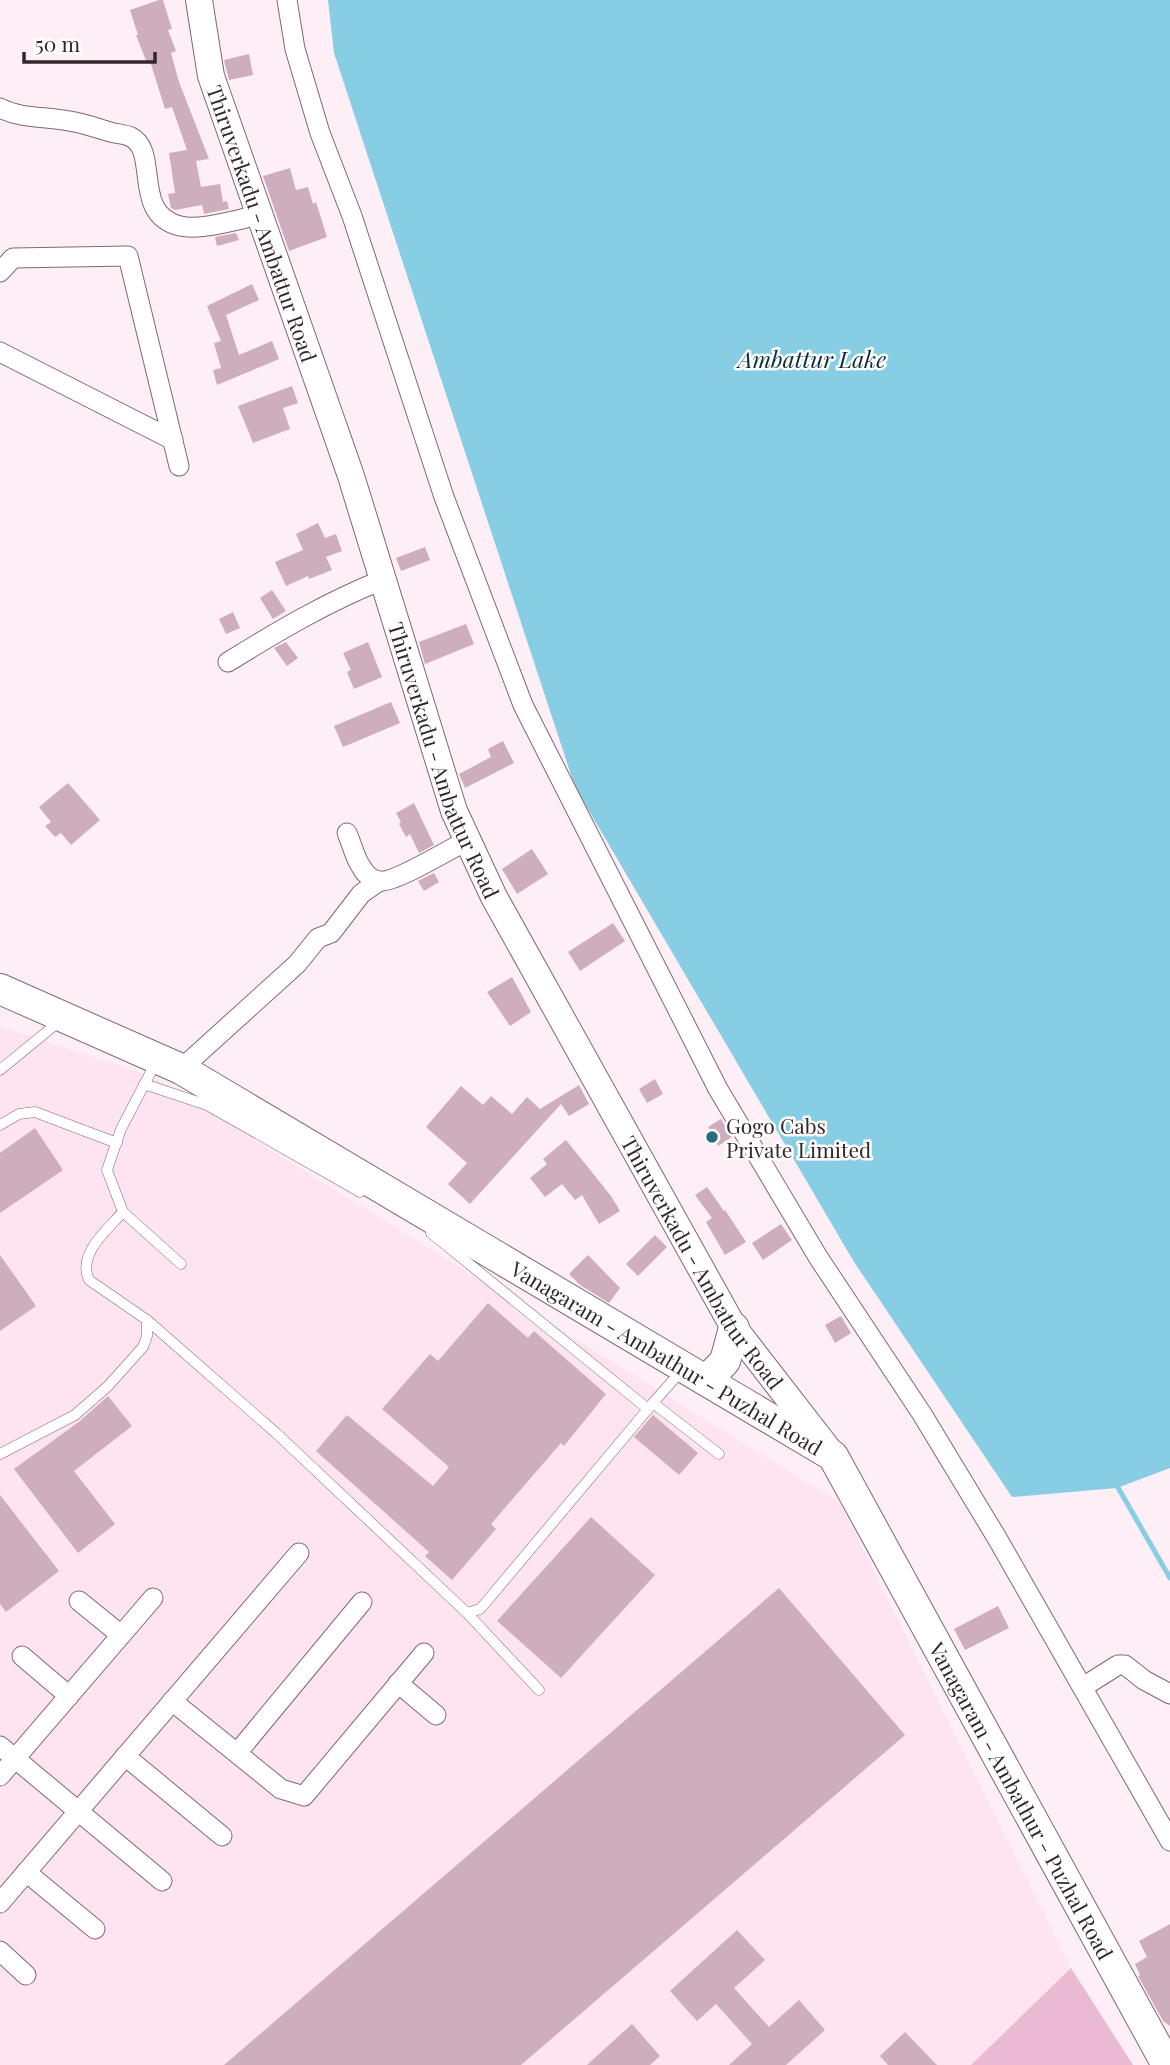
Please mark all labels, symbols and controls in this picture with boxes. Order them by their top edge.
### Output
scale bar [24,21,156,65]
text: 50 m [35,29,81,57]
street label: Thiruverkadu - Ambattur Road [201,81,324,365]
water label: Ambattur Lake [736,343,886,374]
street label: Thiruverkadu - Ambattur Road [383,619,507,903]
place label: Gogo Cabs Private Limited [726,1111,871,1163]
marker: Gogo Cabs Private Limited [704,1129,720,1145]
street label: Thiruverkadu - Ambattur Road [616,1131,790,1395]
street label: Vanagaram - Ambathur - Puzhal Road [505,1254,828,1461]
street label: Vanagaram - Ambathur - Puzhal Road [923,1636,1120,1964]

